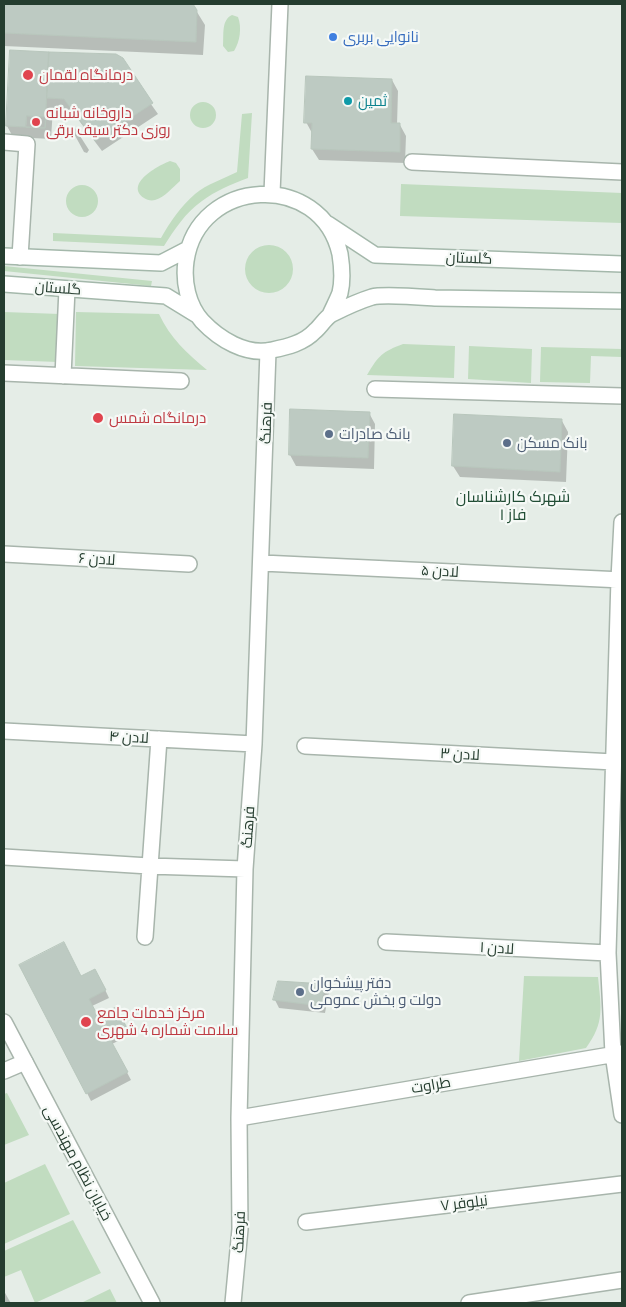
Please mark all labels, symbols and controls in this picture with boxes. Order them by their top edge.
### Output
place label: نانوایی بربری [343,28,419,46]
marker: نانوایی بربری [327,31,339,43]
place label: درمانگاه لقمان [39,66,133,84]
marker: درمانگاه لقمان [21,68,35,82]
place label: ثمین [358,92,387,110]
marker: ثمین [342,95,354,107]
place label: داروخانه شبانه روزی دکتر سیف برقی [46,104,171,139]
marker: داروخانه شبانه روزی دکتر سیف برقی [30,116,42,128]
street label: گلستان [445,248,493,268]
street label: گلستان [34,277,82,299]
street label: فرهنگ [256,402,276,444]
place label: درمانگاه شمس [109,409,206,427]
marker: درمانگاه شمس [91,411,105,425]
place label: بانک صادرات [339,425,410,443]
marker: بانک صادرات [323,428,335,440]
place label: بانک مسکن [517,434,588,452]
marker: بانک مسکن [501,437,513,449]
district label: شهرک کارشناسان فاز ۱ [456,487,570,525]
street label: لادن ۶ [78,549,116,569]
street label: لادن ۵ [421,561,459,581]
street label: لادن ۴ [109,727,149,747]
street label: لادن ۳ [440,744,480,764]
street label: فرهنگ [238,805,258,849]
street label: لادن ۱ [479,938,515,958]
place label: دفتر پیشخوان دولت و بخش عمومی [310,974,441,1009]
marker: دفتر پیشخوان دولت و بخش عمومی [294,986,306,998]
place label: مرکز خدمات جامع سلامت شماره 4 شهری [97,1004,239,1039]
marker: مرکز خدمات جامع سلامت شماره 4 شهری [79,1015,93,1029]
street label: طراوت [410,1073,452,1097]
street label: خیابان نظام مهندسی [40,1102,116,1224]
street label: نیلوفر ۷ [439,1191,489,1215]
street label: فرهنگ [229,1210,249,1254]

